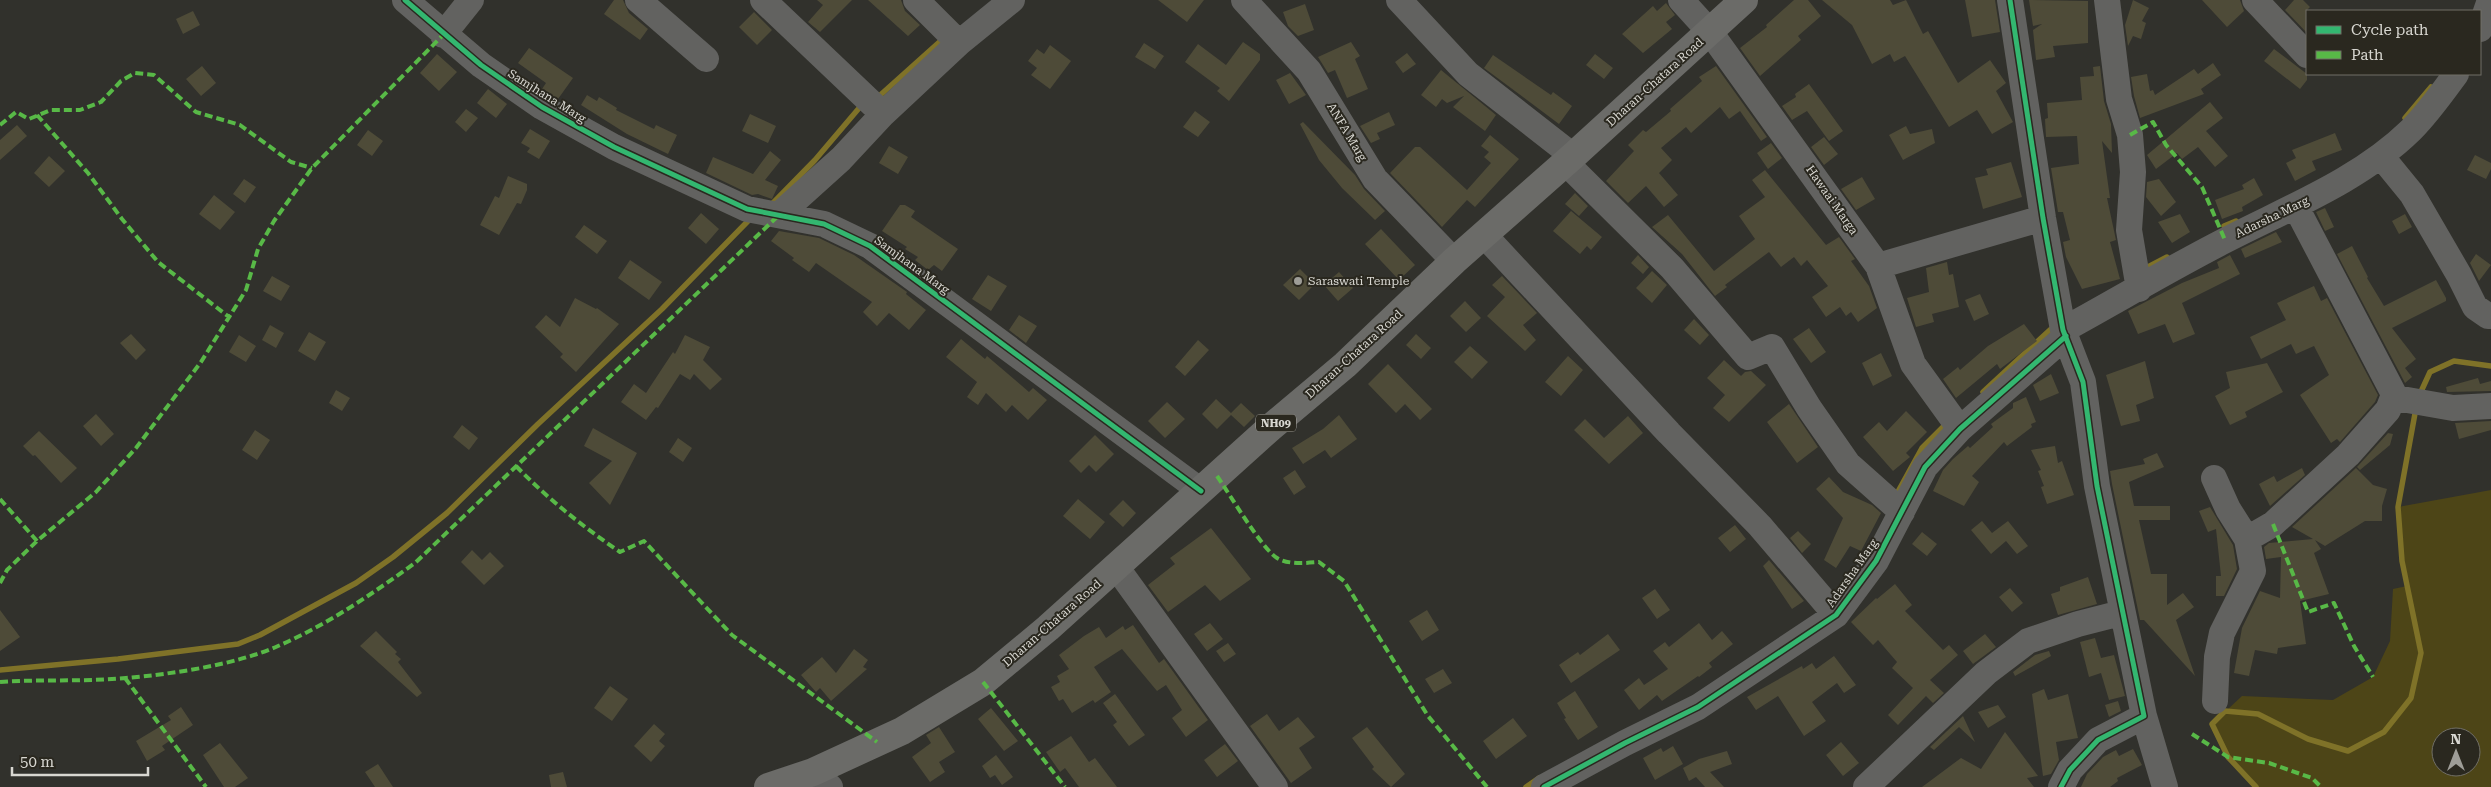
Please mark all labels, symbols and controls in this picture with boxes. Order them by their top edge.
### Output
legend [2306,10,2481,75]
text: Cycle path [2351,21,2429,39]
street label: Dharan-Chatara Road [1604,35,1706,129]
text: Path [2351,46,2384,64]
street label: Samjhana Marg [505,66,589,126]
street label: ANFA Marg [1324,100,1370,164]
street label: Hawaai Marga [1803,163,1861,238]
street label: Adarsha Marg [2233,193,2311,241]
street label: Samjhana Marg [872,233,952,297]
place label: Saraswati Temple [1308,274,1410,288]
marker: Saraswati Temple [1292,275,1304,287]
street label: Dharan-Chatara Road [1303,307,1405,401]
road number: NH09 [1256,414,1296,432]
street label: Adarsha Marg [1823,536,1881,610]
street label: Dharan-Chatara Road [1000,576,1104,669]
north arrow [2431,727,2481,777]
text: N [2451,731,2462,747]
scale bar [12,744,149,776]
text: 50 m [20,753,55,771]

